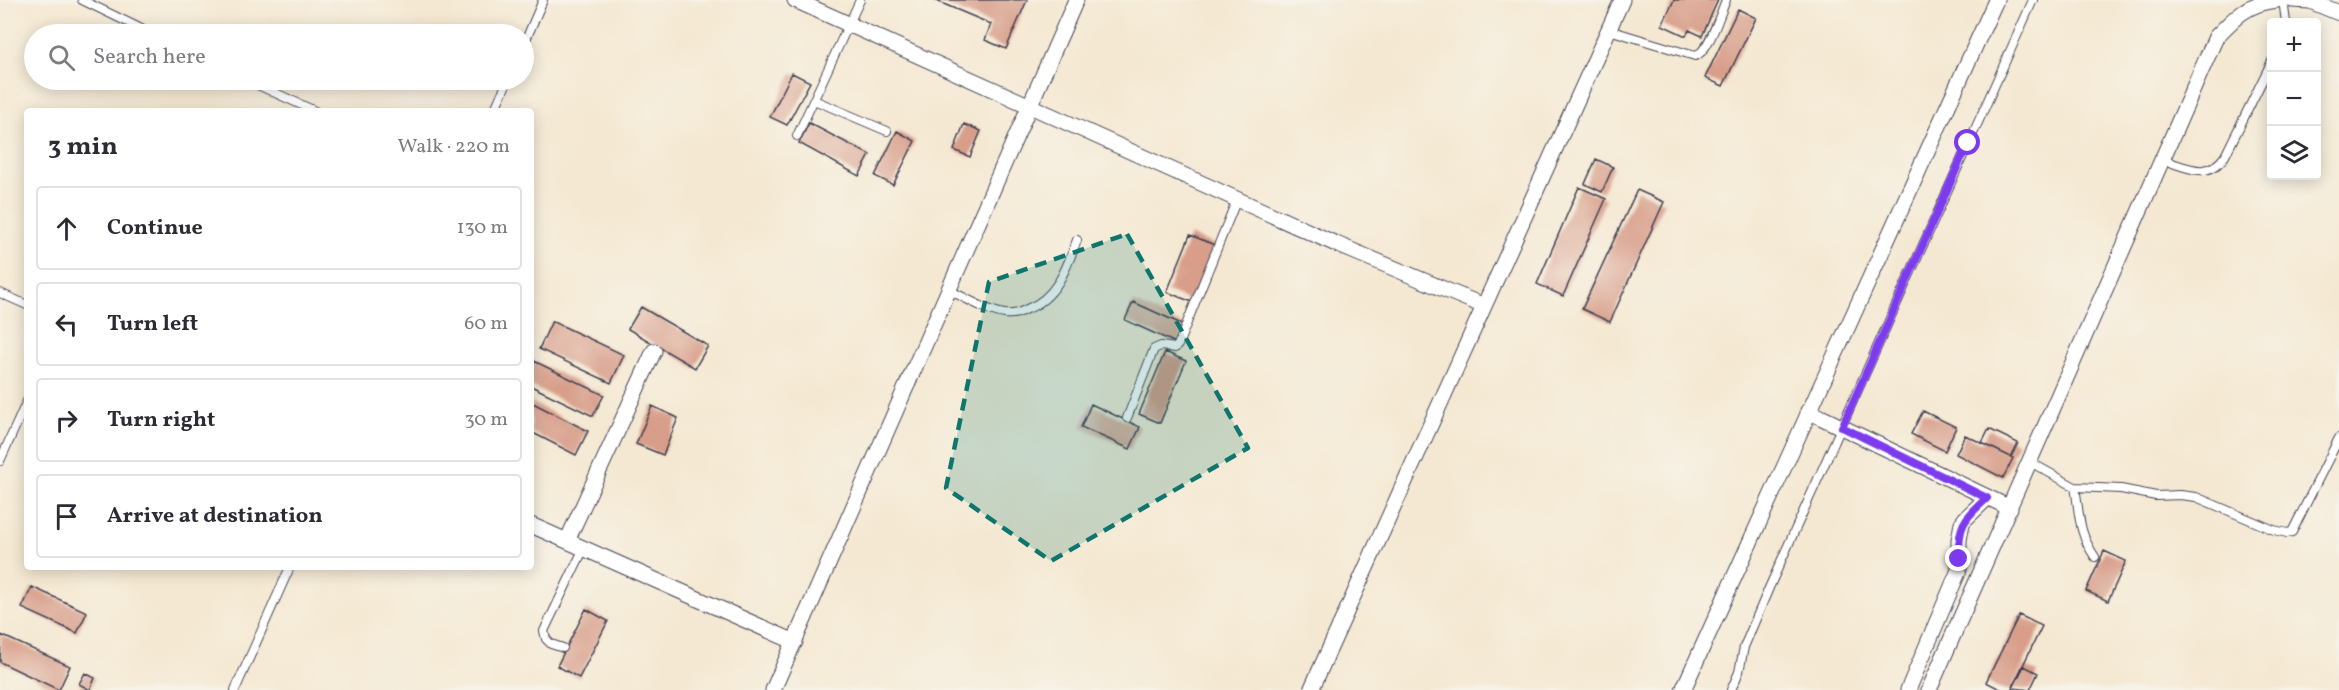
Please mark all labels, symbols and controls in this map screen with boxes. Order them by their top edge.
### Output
map controls [2267,18,2321,180]
button: + [2267,18,2321,72]
search box [24,24,534,90]
icon: search [45,41,78,74]
text: Search here [93,42,206,73]
button: − [2267,72,2321,126]
button: layers [2267,126,2321,180]
text: 3 min [48,129,118,165]
route start [1954,129,1980,155]
text: Walk · 220 m [398,133,510,161]
icon: ahead [50,212,83,245]
text: Continue [107,213,203,244]
text: 130 m [457,214,508,242]
icon: left [50,308,83,341]
text: Turn left [107,309,198,340]
text: 60 m [464,310,508,338]
icon: right [50,404,83,437]
text: Turn right [107,405,215,436]
text: 30 m [464,406,508,434]
icon: arrive [50,500,83,533]
text: Arrive at destination [107,501,323,532]
route end [1945,545,1971,571]

